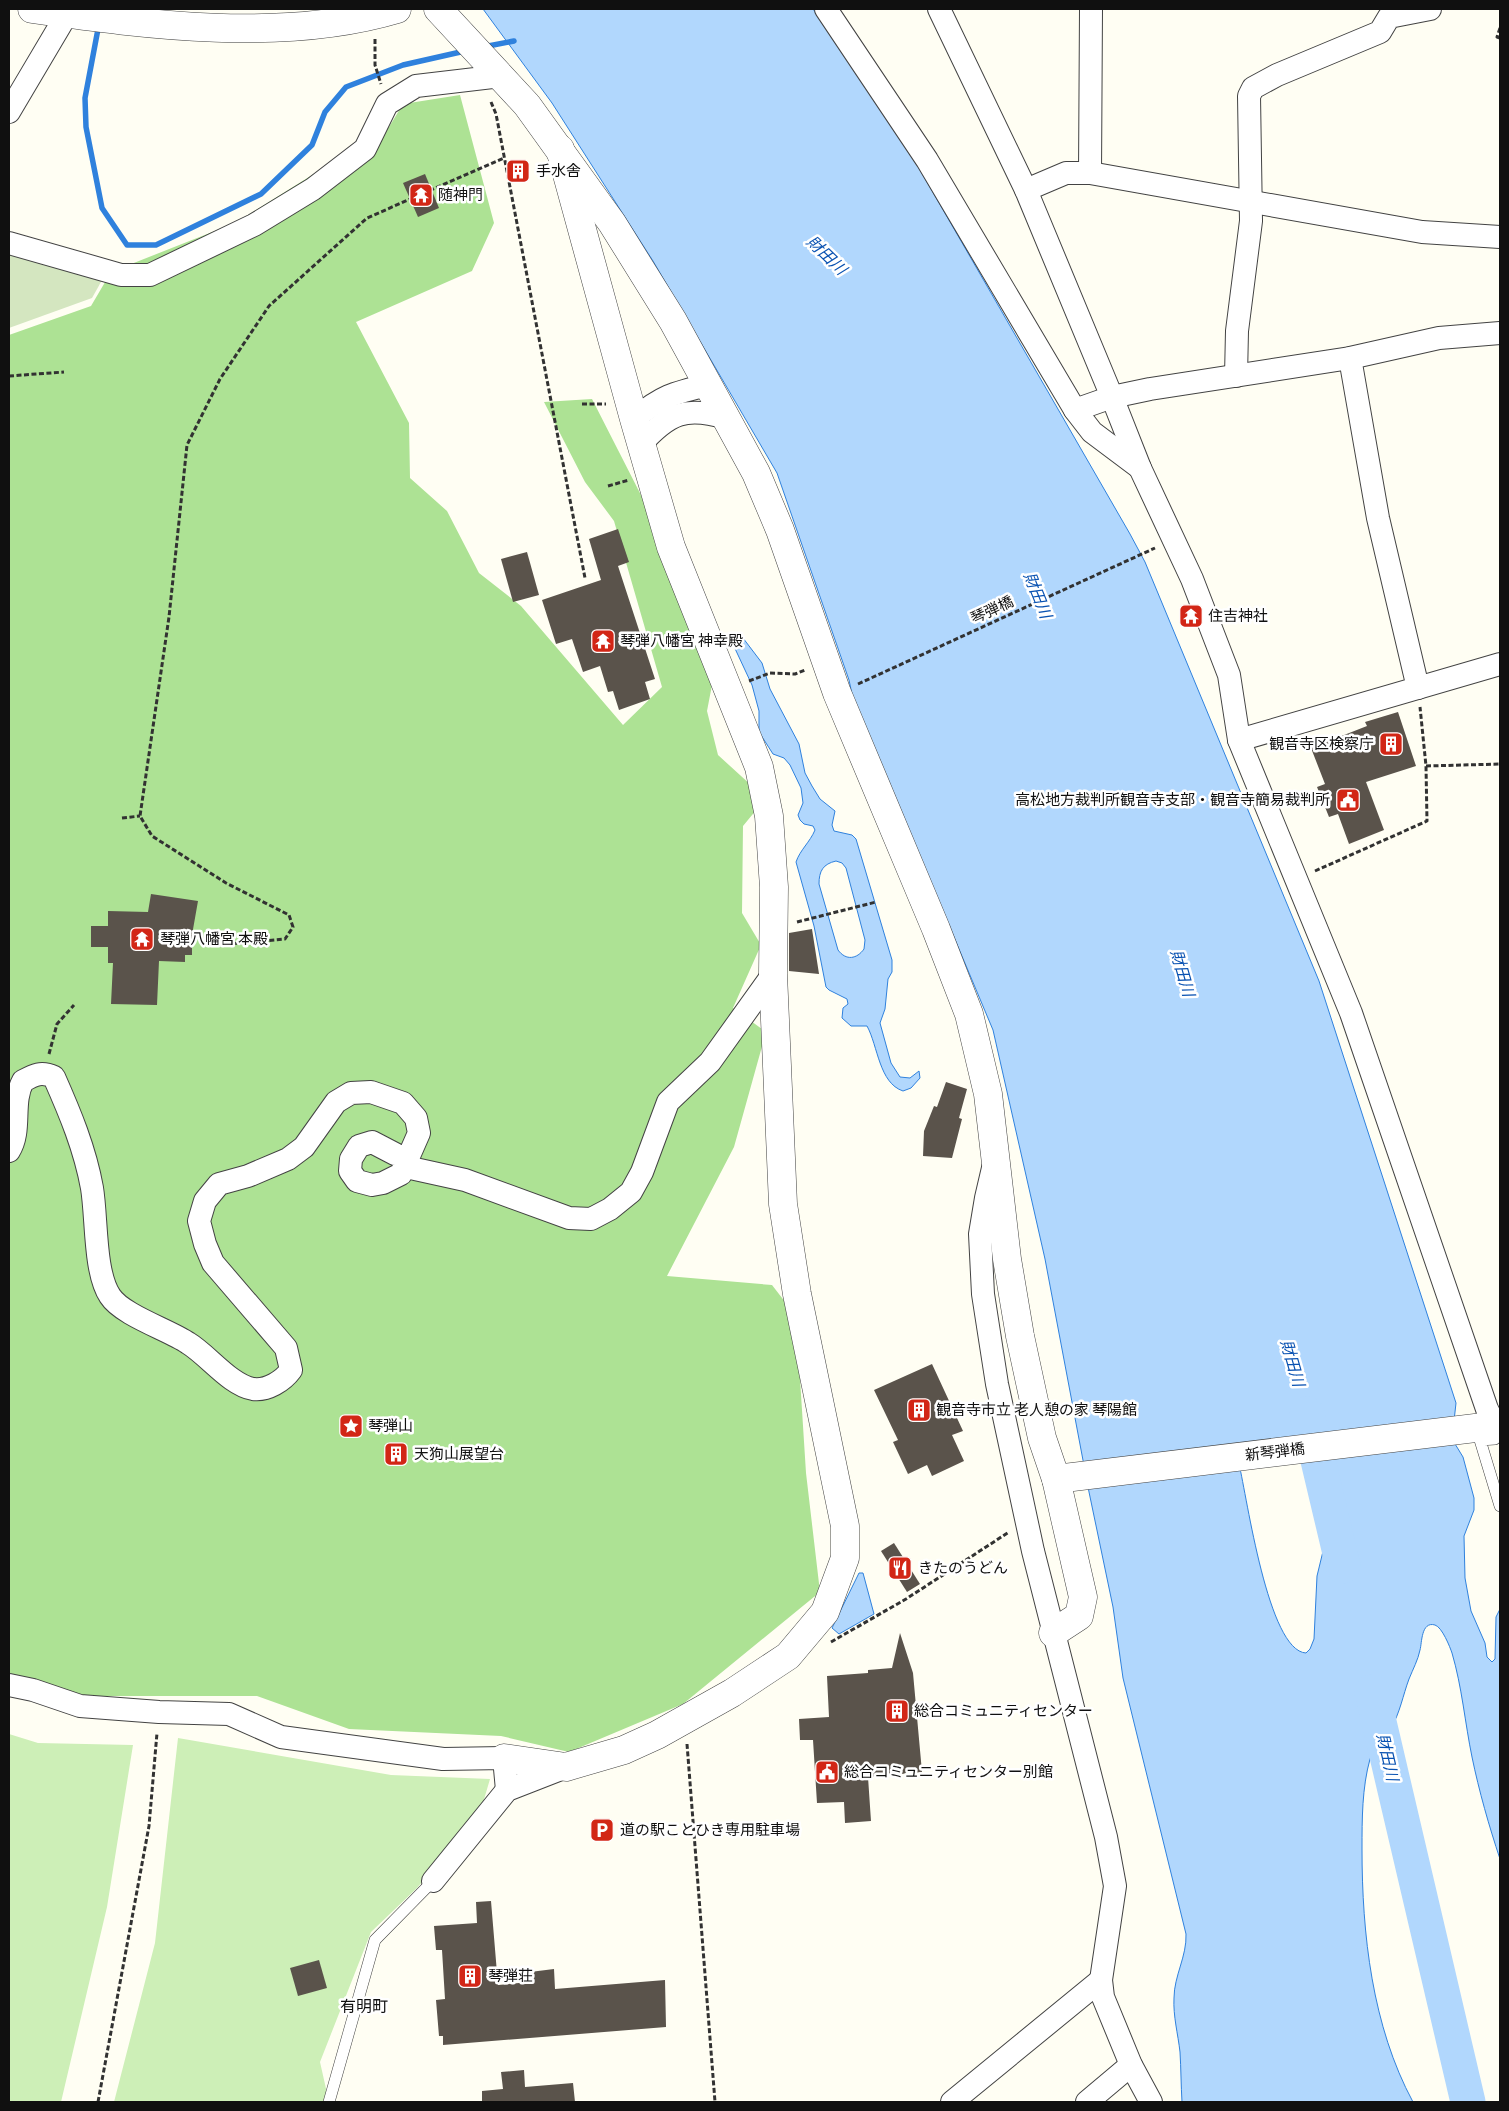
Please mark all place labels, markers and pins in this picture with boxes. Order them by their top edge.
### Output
building icon: 手水舎 [505,158,531,184]
place label: 手水舎 [536,158,581,181]
temple icon: 随神門 [408,182,434,208]
place label: 随神門 [438,182,483,205]
temple icon: 住吉神社 [1178,603,1204,629]
place label: 住吉神社 [1208,603,1268,626]
temple icon: 琴弾八幡宮 神幸殿 [590,628,616,654]
place label: 琴弾八幡宮 神幸殿 [620,628,743,651]
place label: 観音寺区検察庁 [1269,731,1374,754]
building icon: 観音寺区検察庁 [1378,731,1404,757]
place label: 高松地方裁判所観音寺支部・観音寺簡易裁判所 [1015,787,1330,810]
public building icon: 高松地方裁判所観音寺支部・観音寺簡易裁判所 [1335,787,1361,813]
temple icon: 琴弾八幡宮 本殿 [129,926,155,952]
place label: 琴弾八幡宮 本殿 [160,926,268,949]
building icon: 観音寺市立 老人憩の家 琴陽館 [906,1397,932,1423]
place label: 観音寺市立 老人憩の家 琴陽館 [936,1397,1137,1420]
place icon: 琴弾山 [338,1413,364,1439]
place label: 琴弾山 [368,1413,413,1436]
building icon: 天狗山展望台 [383,1441,409,1467]
place label: 天狗山展望台 [414,1441,504,1464]
restaurant icon: きたのうどん [887,1555,913,1581]
place label: きたのうどん [918,1555,1008,1578]
building icon: 総合コミュニティセンター [884,1698,910,1724]
place label: 総合コミュニティセンター [914,1698,1093,1721]
public building icon: 総合コミュニティセンター別館 [814,1759,840,1785]
place label: 総合コミュニティセンター別館 [844,1759,1053,1782]
parking icon: 道の駅ことひき専用駐車場 [589,1817,615,1843]
place label: 道の駅ことひき専用駐車場 [620,1817,800,1840]
building icon: 琴弾荘 [457,1963,483,1989]
place label: 琴弾荘 [488,1963,533,1986]

